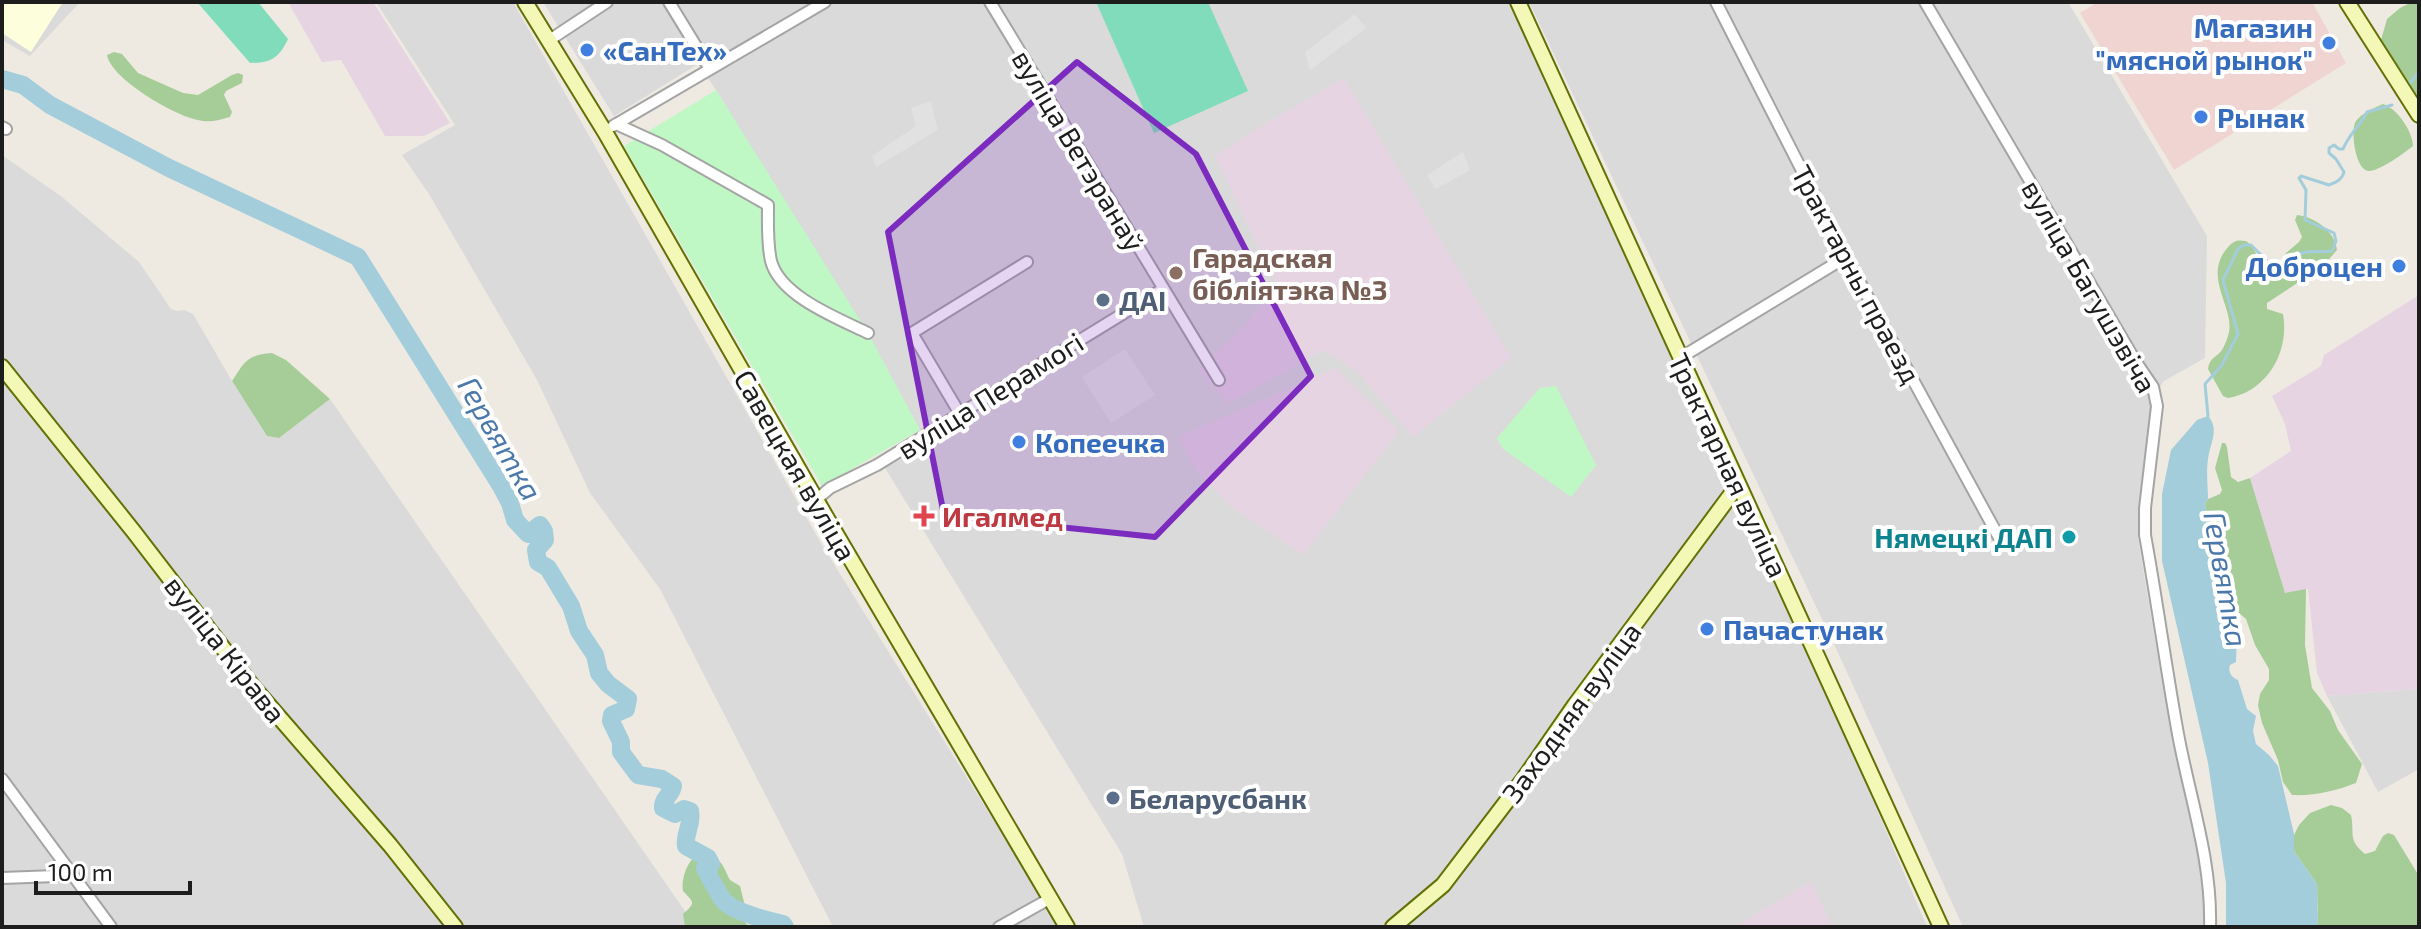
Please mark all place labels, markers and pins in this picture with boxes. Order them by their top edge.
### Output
place label: Магазин "мясной рынок" [2095,10,2313,76]
place label: «СанТех» [603,33,727,67]
marker: Магазин "мясной рынок" [2320,34,2338,52]
marker: «СанТех» [578,41,596,59]
place label: Рынак [2217,100,2305,134]
marker: Рынак [2192,108,2210,126]
place label: Гарадская бібліятэка №3 [1192,240,1388,306]
place label: Доброцен [2245,249,2383,283]
marker: Доброцен [2390,257,2408,275]
marker: Гарадская бібліятэка №3 [1167,264,1185,282]
place label: ДАІ [1119,283,1166,317]
marker: ДАІ [1094,291,1112,309]
place label: Копеечка [1035,425,1165,459]
marker: Копеечка [1010,433,1028,451]
place label: Игалмед [942,499,1063,533]
marker: Игалмед [913,505,935,527]
place label: Нямецкі ДАП [1874,520,2053,554]
marker: Нямецкі ДАП [2060,528,2078,546]
place label: Пачастунак [1723,612,1884,646]
marker: Пачастунак [1698,620,1716,638]
place label: Беларусбанк [1129,781,1307,815]
marker: Беларусбанк [1104,789,1122,807]

